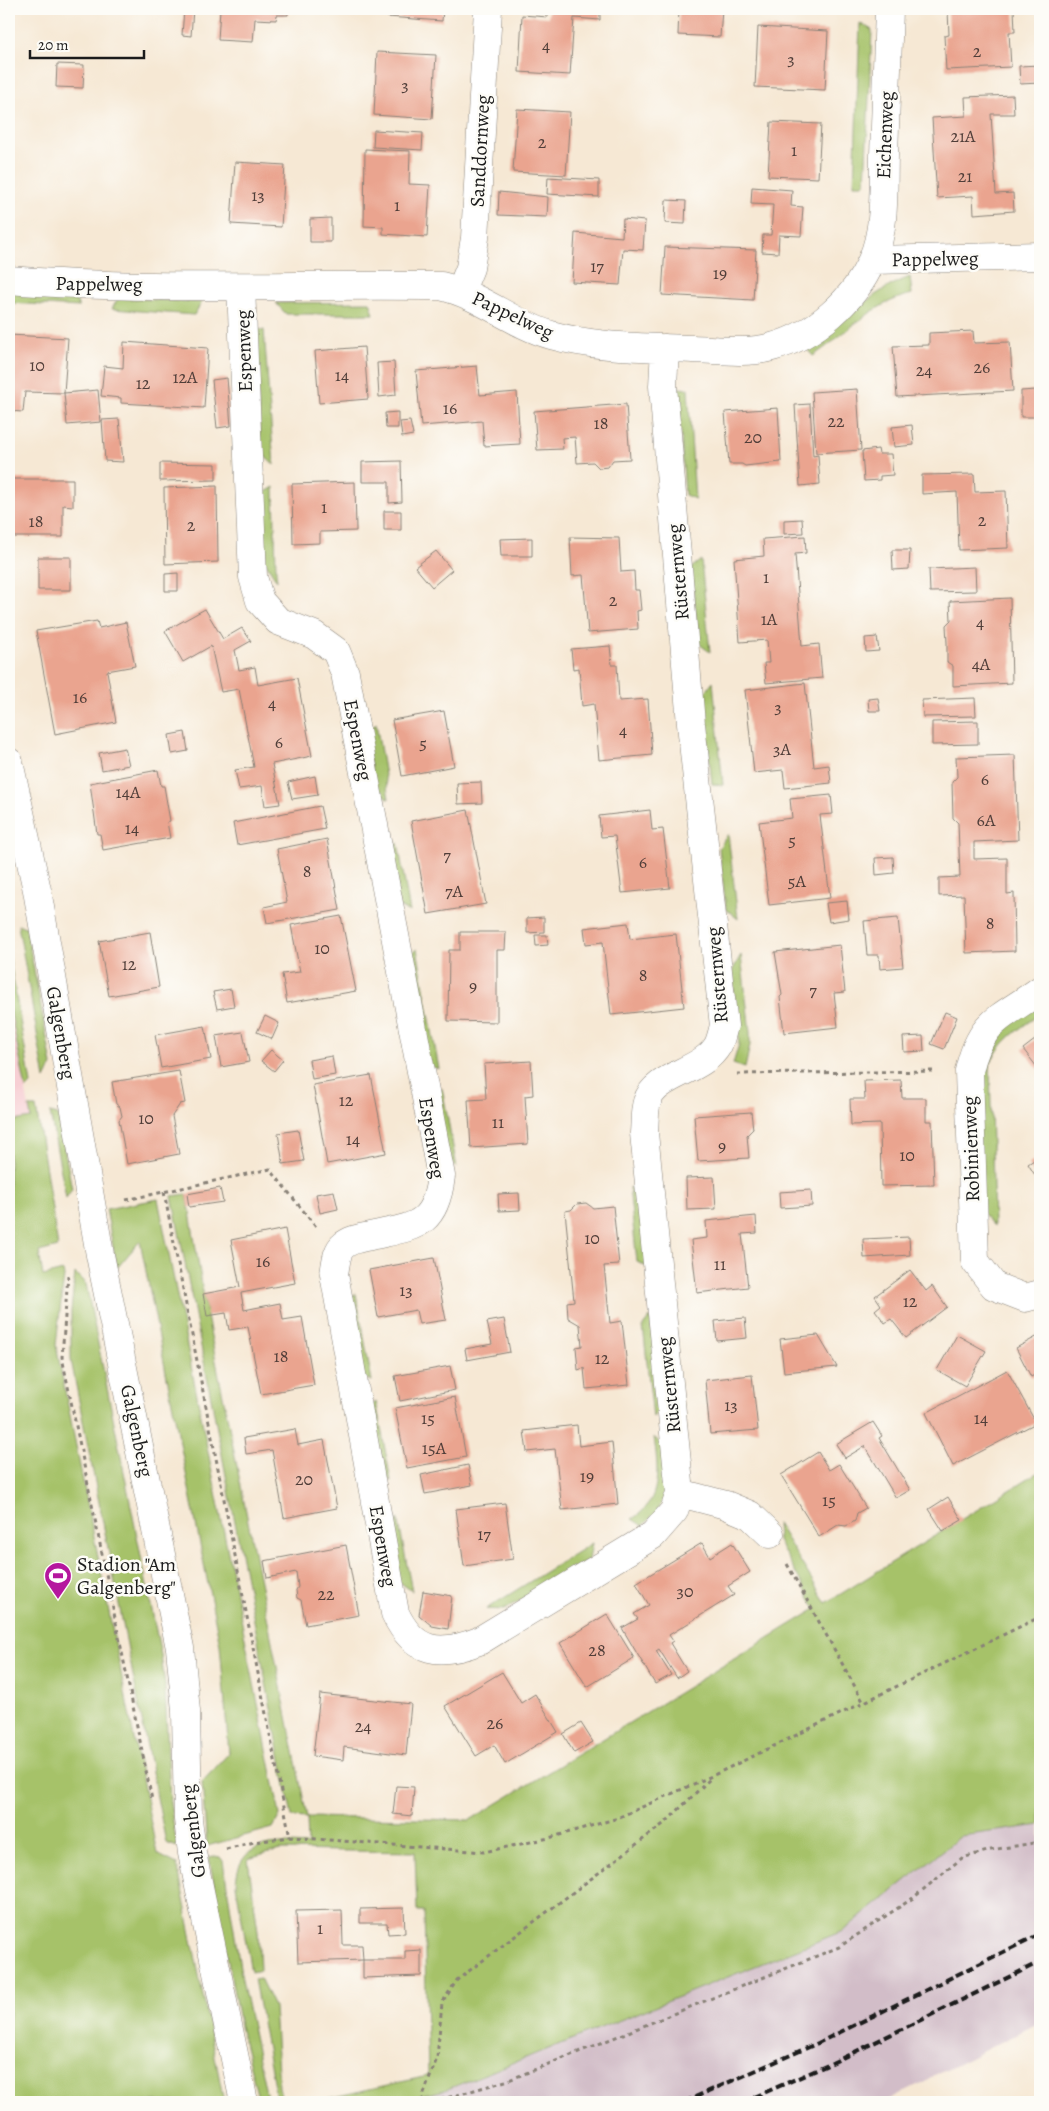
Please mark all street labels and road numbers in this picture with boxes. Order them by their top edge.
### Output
street label: Eichenweg [870,90,900,180]
street label: Sanddornweg [464,94,496,208]
street label: Pappelweg [891,245,979,273]
street label: Pappelweg [55,270,143,298]
street label: Pappelweg [468,284,558,346]
street label: Espenweg [229,309,259,393]
street label: Rüsternweg [660,523,696,621]
street label: Espenweg [337,697,379,783]
street label: Rüsternweg [699,926,735,1024]
street label: Galgenberg [40,984,82,1082]
street label: Espenweg [412,1095,452,1181]
street label: Robinienweg [956,1096,986,1202]
street label: Rüsternweg [651,1335,687,1435]
street label: Galgenberg [114,1382,160,1480]
street label: Espenweg [363,1503,403,1589]
street label: Galgenberg [174,1783,212,1879]

